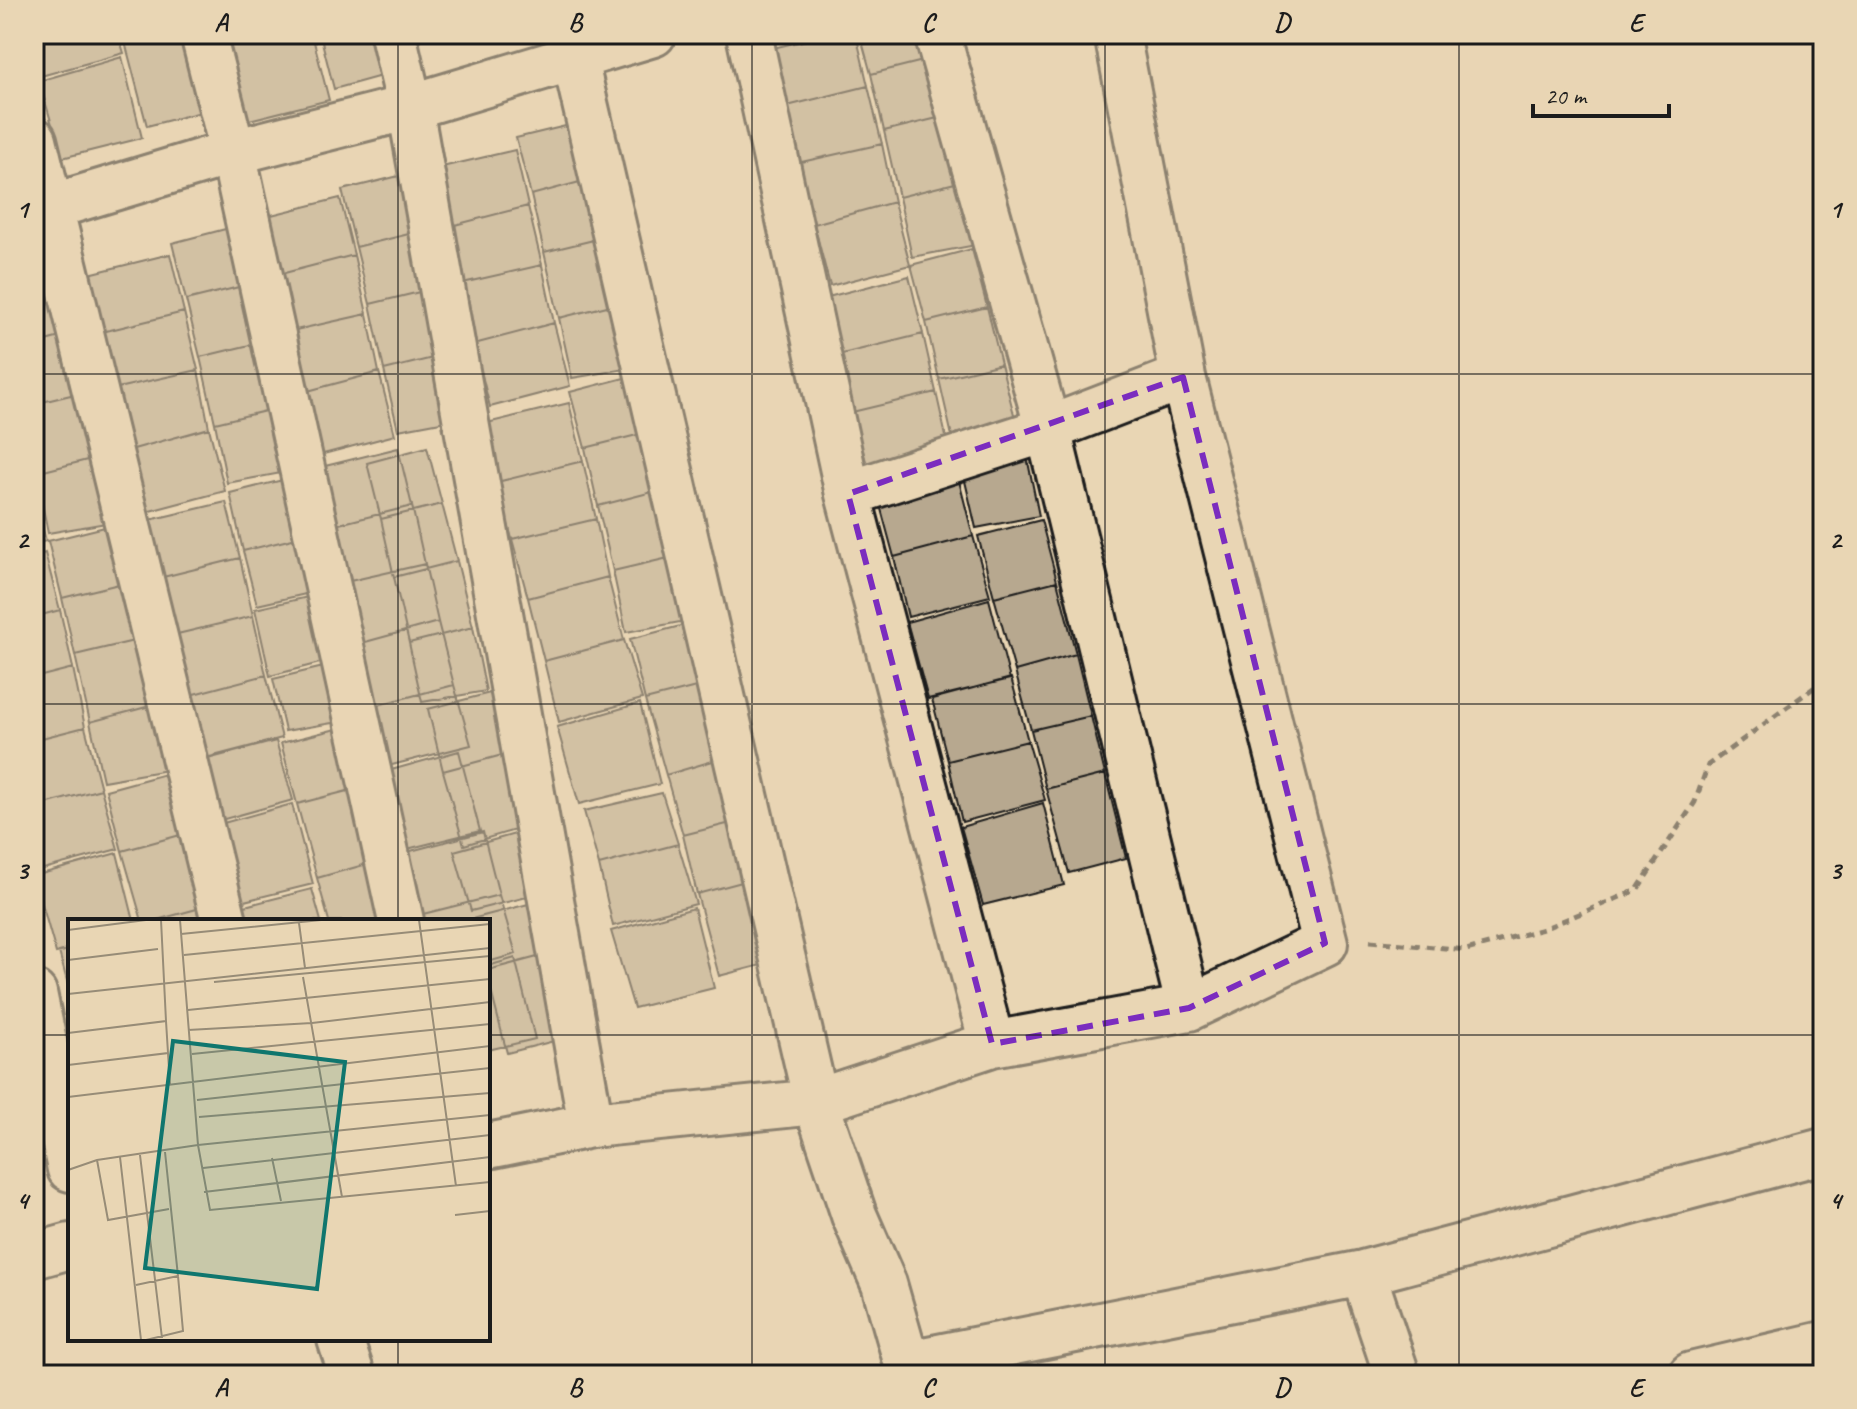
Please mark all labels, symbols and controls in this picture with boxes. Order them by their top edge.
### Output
text: A [214,6,229,39]
text: B [568,6,584,39]
text: C [922,6,938,39]
text: D [1274,6,1292,39]
text: E [1629,6,1647,39]
scale bar [1533,68,1669,118]
text: 20 m [1545,81,1588,111]
text: 1 [16,193,31,226]
text: 1 [1829,193,1844,226]
text: 2 [16,523,30,556]
text: 2 [1829,523,1843,556]
text: 3 [16,854,30,887]
text: 3 [1829,854,1843,887]
inset map [68,919,490,1341]
text: 4 [16,1184,31,1217]
text: 4 [1829,1184,1844,1217]
text: A [214,1371,229,1404]
text: B [568,1371,584,1404]
text: C [922,1371,938,1404]
text: D [1274,1371,1292,1404]
text: E [1629,1371,1647,1404]

